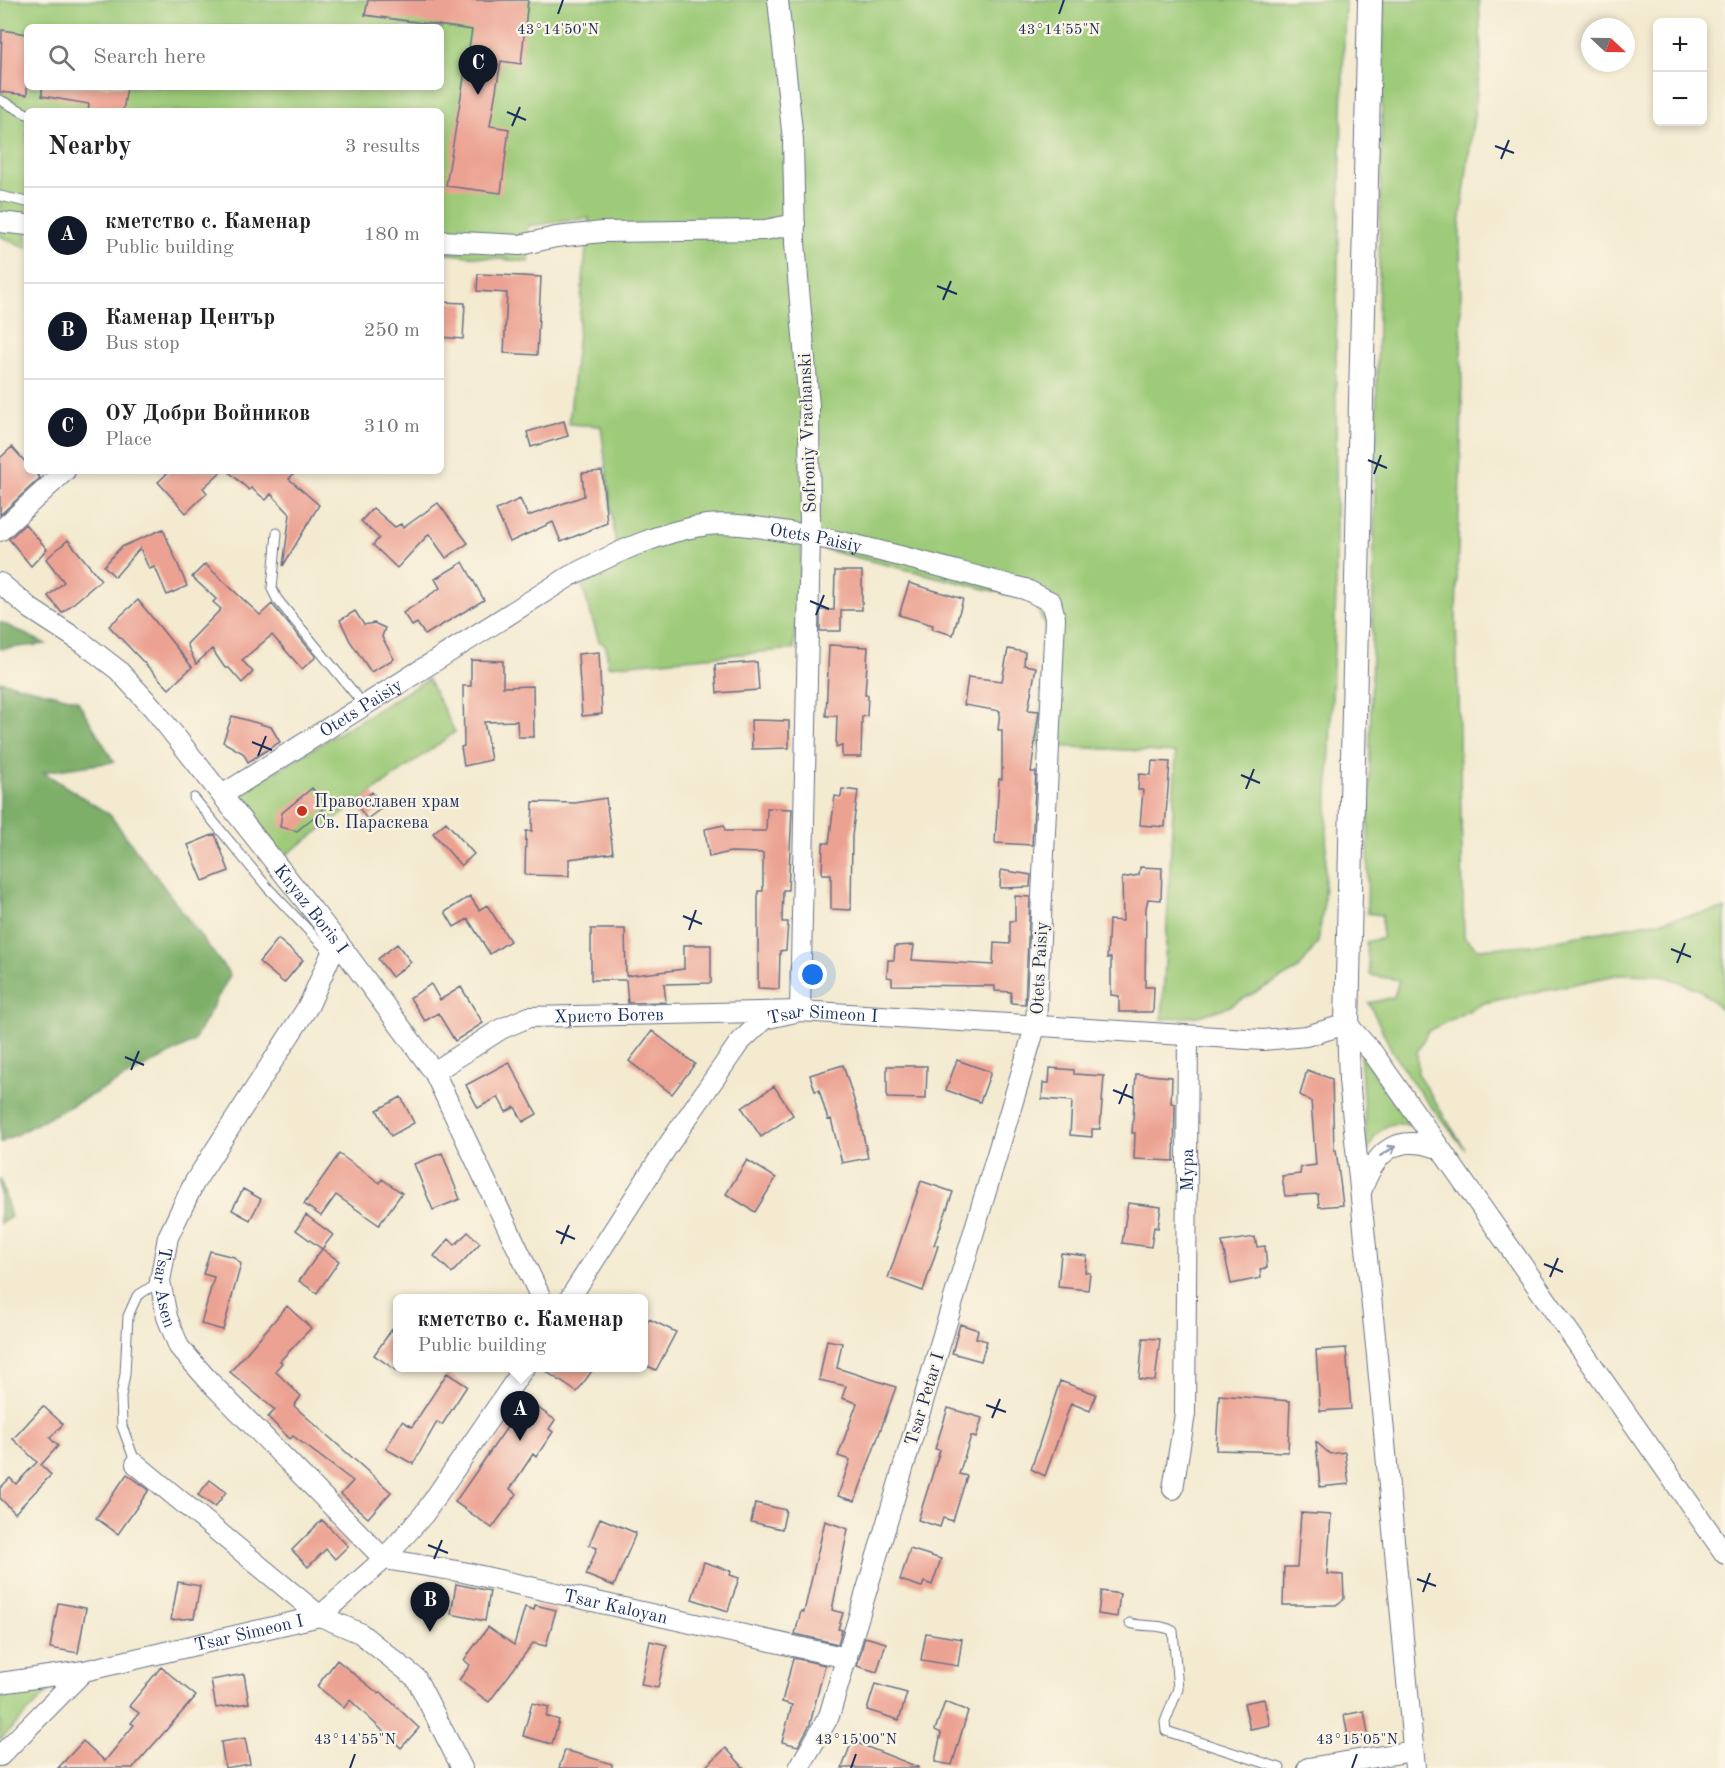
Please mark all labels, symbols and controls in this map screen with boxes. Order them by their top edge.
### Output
north arrow [1581,18,1635,72]
map controls [1653,18,1707,126]
button: + [1653,18,1707,72]
text: 43°14'50"N [517,23,599,38]
text: 43°14'55"N [1018,23,1100,38]
search box [24,24,444,90]
icon: search [45,41,78,74]
text: Search here [93,46,206,68]
pin: C [458,46,498,95]
button: − [1653,72,1707,126]
text: Nearby [48,134,132,160]
text: 3 results [345,137,420,157]
text: кметство с. Каменар [105,211,311,233]
text: A [60,225,75,245]
text: 180 m [364,225,420,245]
text: Public building [105,238,234,258]
text: Каменар Център [105,307,275,329]
text: B [60,321,75,341]
text: 250 m [364,321,420,341]
text: Bus stop [105,334,180,354]
street label: Sofroniy Vrachanski [796,353,820,513]
text: ОУ Добри Войников [105,403,310,425]
text: C [61,417,74,437]
text: 310 m [364,417,420,437]
text: Place [105,430,152,450]
street label: Otets Paisiy [768,521,864,557]
street label: Otets Paisiy [317,676,406,741]
place label: Православен храм Св. Параскева [314,793,460,832]
marker: Православен храм Св. Параскева [295,804,309,818]
street label: Knyaz Boris I [270,861,351,957]
street label: Otets Paisiy [1029,920,1051,1015]
your location [798,960,827,989]
street label: Tsar Simeon I [766,1003,879,1028]
street label: Христо Ботев [554,1006,664,1026]
one-way arrow [1379,1144,1396,1157]
street label: Мура [1179,1148,1197,1191]
street label: Tsar Asen [150,1246,179,1331]
popup [393,1294,648,1372]
text: кметство с. Каменар [418,1309,623,1331]
text: Public building [418,1336,546,1356]
street label: Tsar Petar I [902,1351,948,1448]
pin: A [500,1392,540,1441]
pin: B [410,1582,450,1632]
street label: Tsar Kaloyan [562,1587,669,1628]
street label: Tsar Simeon I [193,1612,305,1655]
text: 43°14'55"N [314,1733,396,1748]
text: 43°15'00"N [815,1733,897,1748]
text: 43°15'05"N [1316,1733,1398,1748]

